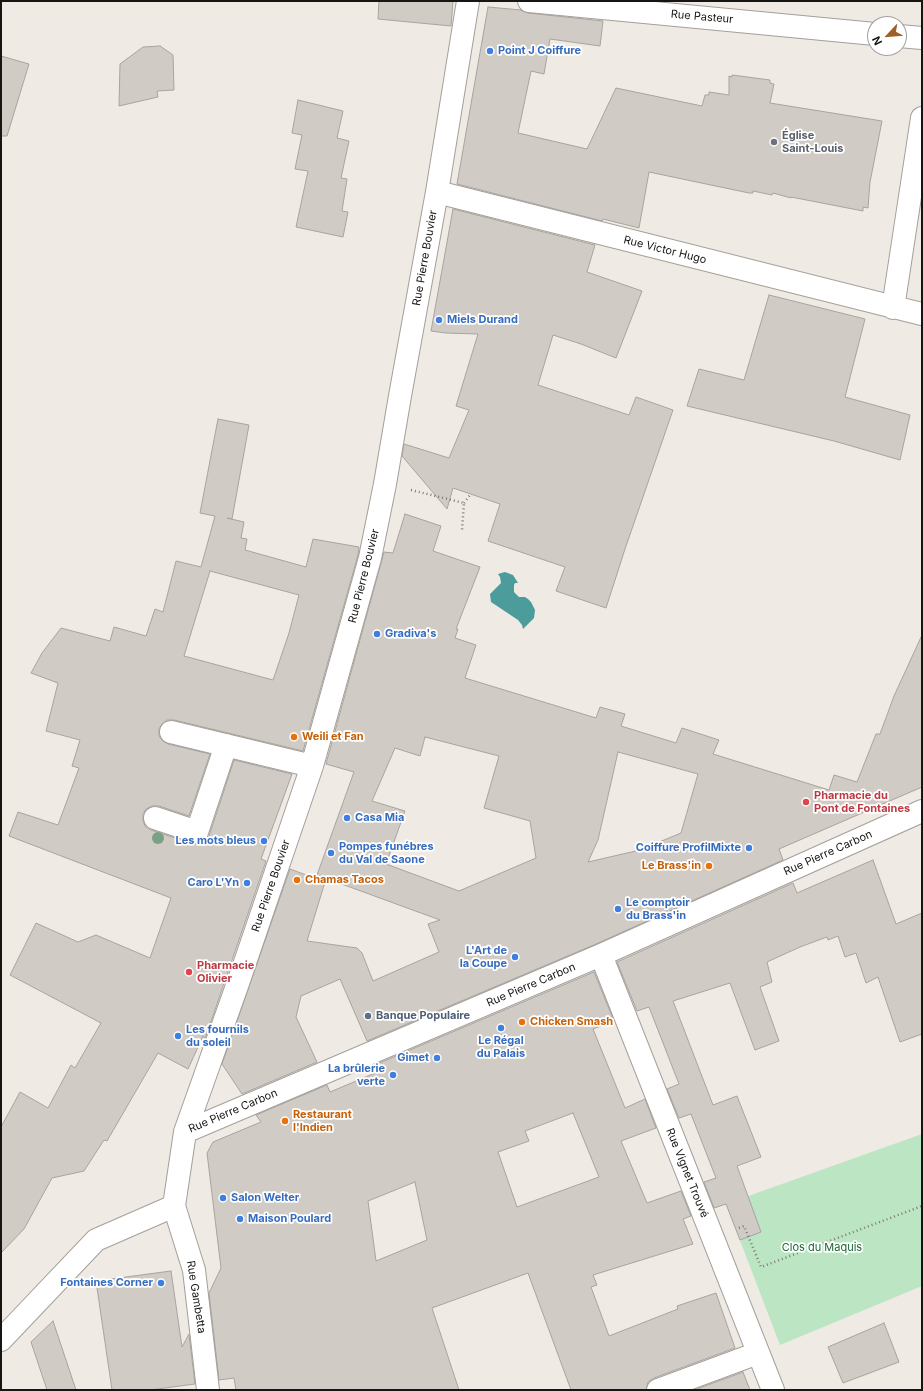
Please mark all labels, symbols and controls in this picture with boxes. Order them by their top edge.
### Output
street label: Rue Pasteur [670,8,734,26]
north arrow [867,16,907,56]
text: N [869,34,885,48]
place label: Point J Coiffure [498,44,581,58]
marker: Point J Coiffure [485,46,495,56]
place label: Église Saint-Louis [782,129,843,155]
marker: Église Saint-Louis [769,137,779,147]
street label: Rue Pierre Bouvier [410,209,440,307]
street label: Rue Victor Hugo [622,233,708,267]
place label: Miels Durand [447,313,518,327]
marker: Miels Durand [434,315,444,325]
street label: Rue Pierre Bouvier [346,528,382,624]
place label: Gradiva's [385,627,436,641]
marker: Gradiva's [372,629,382,639]
place label: Weili et Fan [302,730,364,744]
marker: Weili et Fan [289,732,299,742]
place label: Pharmacie du Pont de Fontaines [814,789,910,815]
marker: Pharmacie du Pont de Fontaines [801,797,811,807]
place label: Casa Mia [355,811,404,825]
marker: Casa Mia [342,813,352,823]
street label: Rue Pierre Carbon [782,828,874,878]
place label: Les mots bleus [175,834,256,848]
marker: Les mots bleus [259,836,269,846]
street label: Rue Pierre Bouvier [249,838,293,934]
place label: Pompes funébres du Val de Saone [339,840,434,866]
place label: Coiffure ProfilMixte [636,841,741,855]
marker: Coiffure ProfilMixte [744,843,754,853]
marker: Pompes funébres du Val de Saone [326,848,336,858]
place label: Le Brass'in [642,859,701,873]
marker: Le Brass'in [704,861,714,871]
place label: Chamas Tacos [305,873,384,887]
marker: Chamas Tacos [292,875,302,885]
place label: Caro L'Yn [188,876,239,890]
marker: Caro L'Yn [242,878,252,888]
place label: Le comptoir du Brass'in [626,896,690,922]
marker: Le comptoir du Brass'in [613,904,623,914]
place label: L'Art de la Coupe [460,944,507,970]
marker: L'Art de la Coupe [510,952,520,962]
place label: Pharmacie Olivier [197,959,254,985]
street label: Rue Pierre Carbon [485,960,577,1010]
marker: Pharmacie Olivier [184,967,194,977]
place label: Banque Populaire [376,1009,470,1023]
marker: Banque Populaire [363,1011,373,1021]
place label: Chicken Smash [530,1015,613,1029]
marker: Chicken Smash [517,1017,527,1027]
place label: Les fournils du soleil [186,1023,249,1049]
marker: Le Régal du Palais [496,1023,506,1033]
marker: Les fournils du soleil [173,1031,183,1041]
place label: Le Régal du Palais [477,1034,525,1060]
place label: Gimet [397,1051,429,1065]
marker: Gimet [432,1053,442,1063]
place label: La brûlerie verte [328,1062,385,1088]
marker: La brûlerie verte [388,1070,398,1080]
street label: Rue Pierre Carbon [187,1086,279,1136]
place label: Restaurant l'Indien [293,1108,352,1134]
marker: Restaurant l'Indien [280,1116,290,1126]
street label: Rue Vignet Trouvé [663,1126,711,1220]
place label: Salon Welter [231,1191,299,1205]
marker: Salon Welter [218,1193,228,1203]
place label: Maison Poulard [248,1212,331,1226]
marker: Maison Poulard [235,1214,245,1224]
park label: Clos du Maquis [782,1241,862,1255]
street label: Rue Gambetta [184,1260,208,1334]
place label: Fontaines Corner [60,1276,153,1290]
marker: Fontaines Corner [156,1278,166,1288]

